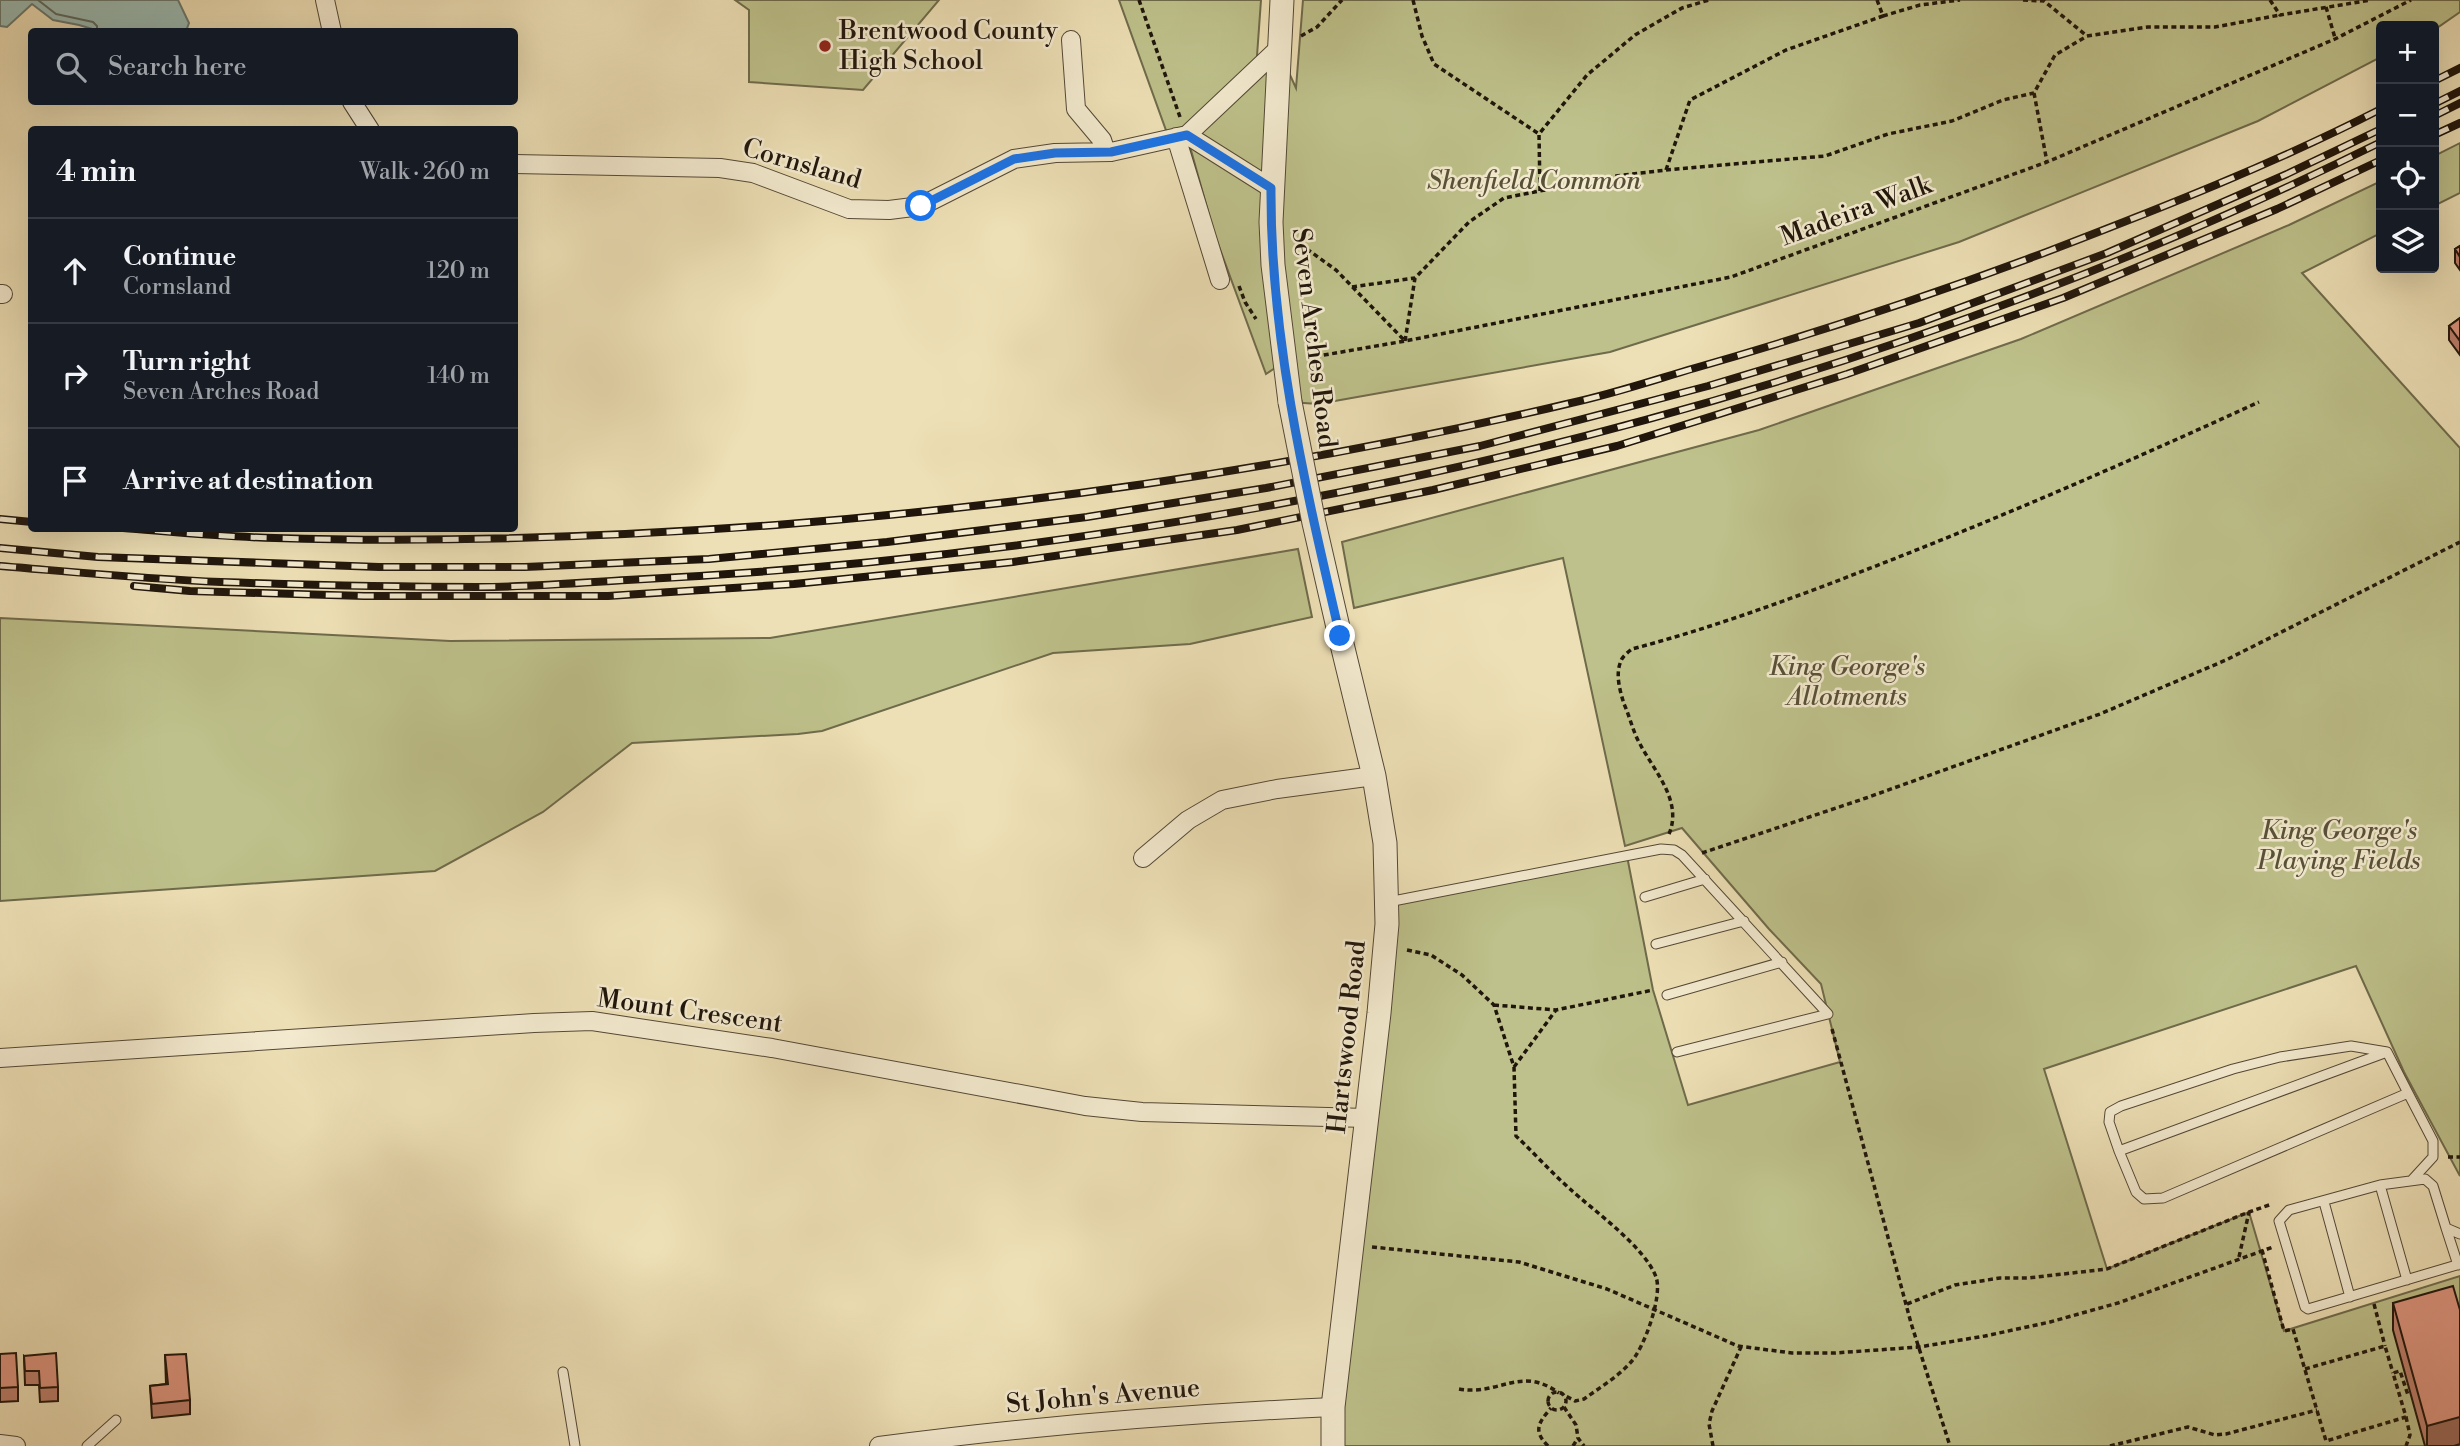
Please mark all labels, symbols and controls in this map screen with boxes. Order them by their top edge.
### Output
place label: Brentwood County High School [838,15,1058,77]
map controls [2376,21,2439,273]
button: + [2376,21,2439,84]
search box [28,28,518,105]
marker: Brentwood County High School [817,38,833,54]
icon: search [52,48,90,86]
text: Search here [108,51,247,83]
button: − [2376,84,2439,147]
street label: Cornsland [739,132,865,196]
button: locate [2376,147,2439,210]
text: 4 min [56,153,136,191]
text: Walk · 260 m [360,158,490,186]
park label: Shenfield Common [1427,165,1641,197]
street label: Madeira Walk [1776,168,1937,253]
route start [905,190,936,221]
button: layers [2376,210,2439,273]
street label: Seven Arches Road [1285,226,1343,450]
text: Continue [123,241,236,273]
icon: ahead [56,252,94,290]
text: 120 m [426,257,490,285]
text: Cornsland [123,273,231,301]
text: Turn right [123,346,251,378]
icon: right [56,357,94,395]
text: 140 m [427,362,490,390]
text: Seven Arches Road [123,378,319,406]
icon: arrive [56,462,94,500]
text: Arrive at destination [123,465,373,497]
route end [1324,620,1355,651]
park label: King George's Allotments [1769,651,1925,713]
park label: King George's Playing Fields [2256,815,2421,877]
street label: Hartswood Road [1321,938,1373,1135]
street label: Mount Crescent [595,982,785,1040]
street label: St John's Avenue [1005,1372,1201,1420]

